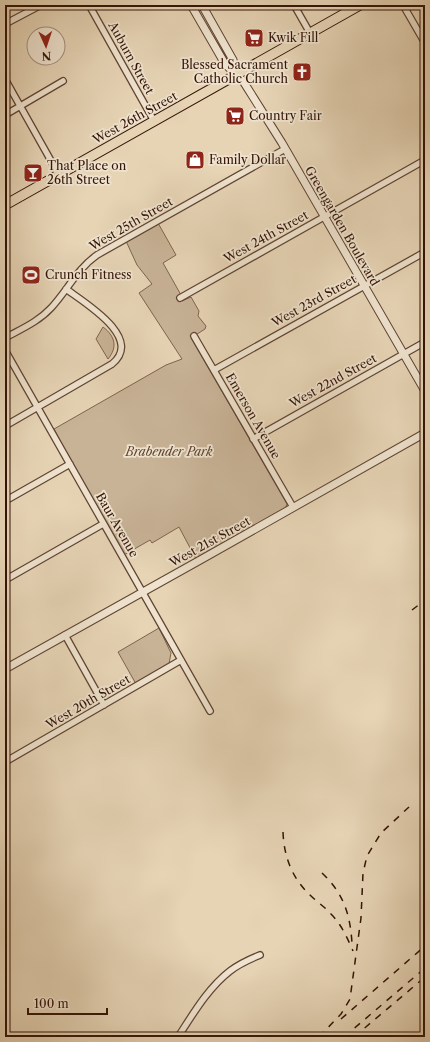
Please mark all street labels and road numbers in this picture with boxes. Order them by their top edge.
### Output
street label: Auburn Street [105,18,158,97]
street label: West 26th Street [89,88,180,147]
street label: Greengarden Boulevard [302,163,383,289]
street label: West 25th Street [86,193,176,254]
street label: West 24th Street [220,207,311,266]
street label: West 23rd Street [268,271,359,330]
street label: West 22nd Street [286,350,380,411]
street label: Emerson Avenue [223,370,284,462]
street label: Baur Avenue [93,490,142,560]
street label: West 21st Street [166,513,253,570]
street label: West 20th Street [42,671,133,732]

